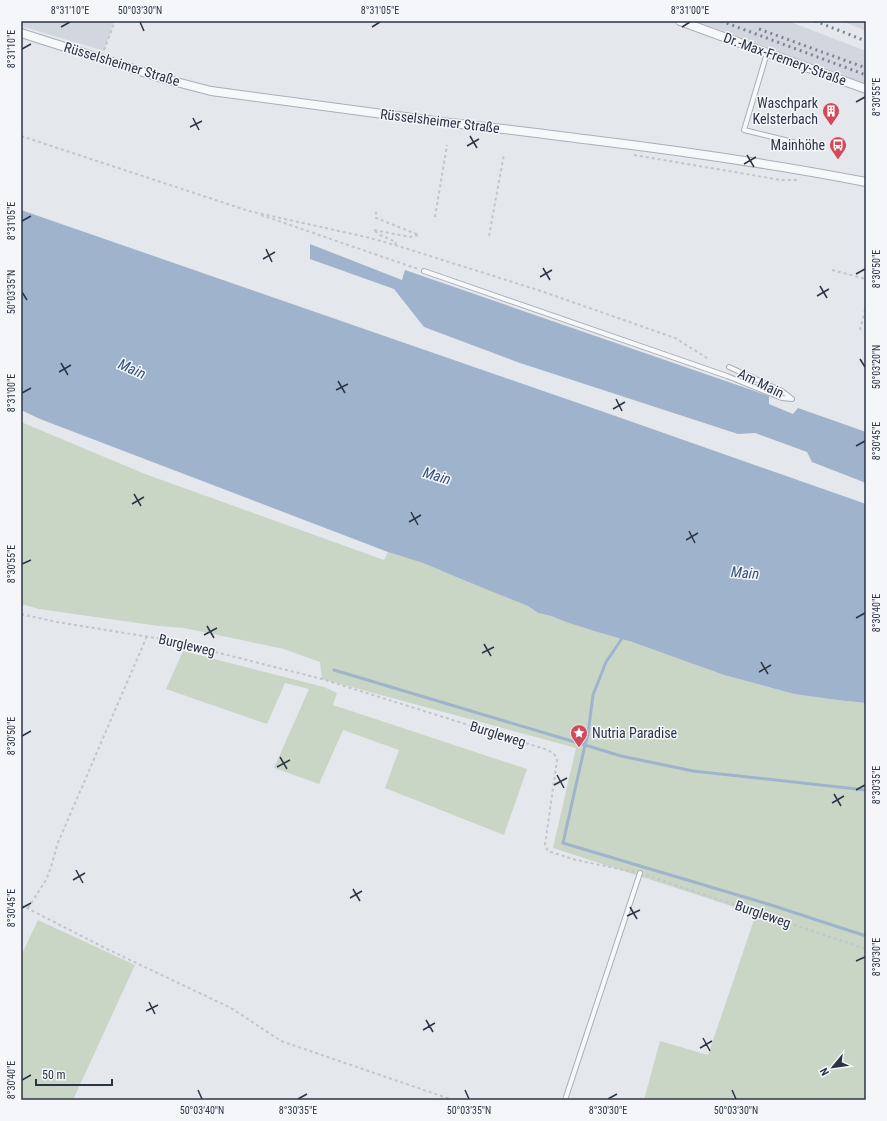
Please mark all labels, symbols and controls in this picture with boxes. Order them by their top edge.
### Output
text: 8°31'10"E [51,5,89,16]
text: 50°03'30"N [118,5,162,16]
text: 8°31'05"E [361,5,399,16]
text: 8°31'00"E [671,5,709,16]
street label: Dr.-Max-Fremery-Straße [721,29,849,89]
text: 8°31'10"E [6,30,17,68]
street label: Rüsselsheimer Straße [62,39,182,89]
text: 8°30'55"E [871,78,882,116]
place label: Waschpark Kelsterbach [753,95,819,127]
building icon: Waschpark Kelsterbach [821,101,841,126]
street label: Rüsselsheimer Straße [379,106,501,136]
bus stop icon: Mainhöhe [828,135,848,160]
place label: Mainhöhe [771,137,825,153]
text: 8°31'05"E [6,202,17,240]
text: 8°30'50"E [871,250,882,288]
text: 50°03'35"N [6,270,17,314]
text: 50°03'20"N [871,345,882,389]
water label: Main [115,355,149,383]
street label: Am Main [735,365,787,401]
text: 8°31'00"E [6,374,17,412]
text: 8°30'45"E [871,422,882,460]
water label: Main [421,463,453,489]
text: 8°30'55"E [6,545,17,583]
water label: Main [730,563,760,583]
text: 8°30'40"E [871,594,882,632]
street label: Burgleweg [157,631,217,659]
text: 8°30'50"E [6,717,17,755]
street label: Burgleweg [468,718,528,750]
place icon: Nutria Paradise [569,723,589,748]
place label: Nutria Paradise [592,725,678,741]
text: 8°30'35"E [871,766,882,804]
text: 8°30'45"E [6,889,17,927]
street label: Burgleweg [733,897,793,931]
text: 8°30'30"E [871,938,882,976]
north arrow [813,1047,853,1087]
text: 8°30'40"E [6,1061,17,1099]
scale bar [36,1061,112,1087]
text: N [817,1065,832,1078]
text: 50 m [42,1068,66,1082]
text: 50°03'40"N [180,1105,224,1116]
text: 8°30'35"E [279,1105,317,1116]
text: 50°03'35"N [447,1105,491,1116]
text: 8°30'30"E [589,1105,627,1116]
text: 50°03'30"N [714,1105,758,1116]

